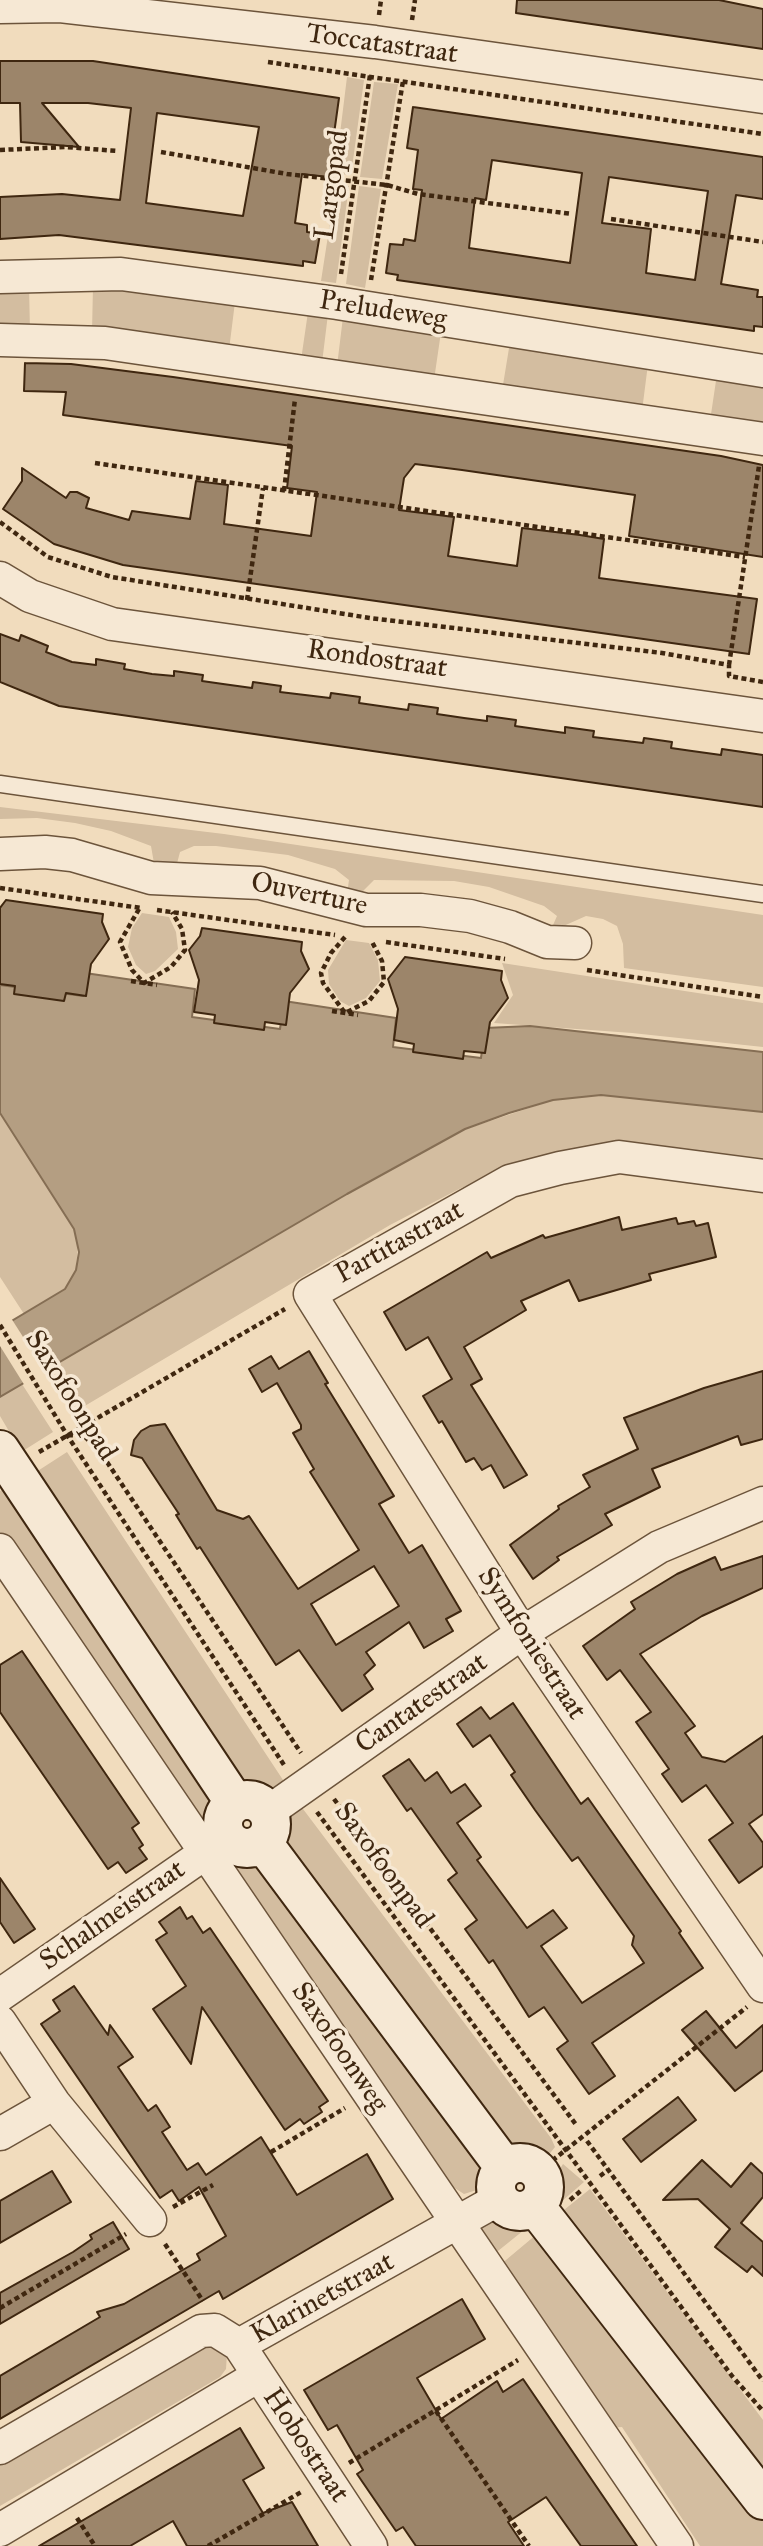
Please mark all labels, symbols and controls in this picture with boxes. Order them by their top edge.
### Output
street label: Toccatastraat [304,18,460,72]
street label: Largopad [309,128,357,242]
street label: Preludeweg [317,284,449,338]
street label: Rondostraat [305,634,449,686]
street label: Ouverture [248,866,370,924]
street label: Partitastraat [330,1194,470,1292]
street label: Saxofoonpad [17,1325,123,1467]
street label: Symfoniestraat [469,1562,593,1726]
street label: Cantatestraat [350,1646,494,1762]
street label: Saxofoonpad [326,1797,440,1935]
street label: Schalmeistraat [34,1854,192,1978]
street label: Saxofoonweg [283,1976,395,2120]
street label: Klarinetstraat [246,2246,400,2352]
street label: Hobostraat [255,2383,355,2509]

